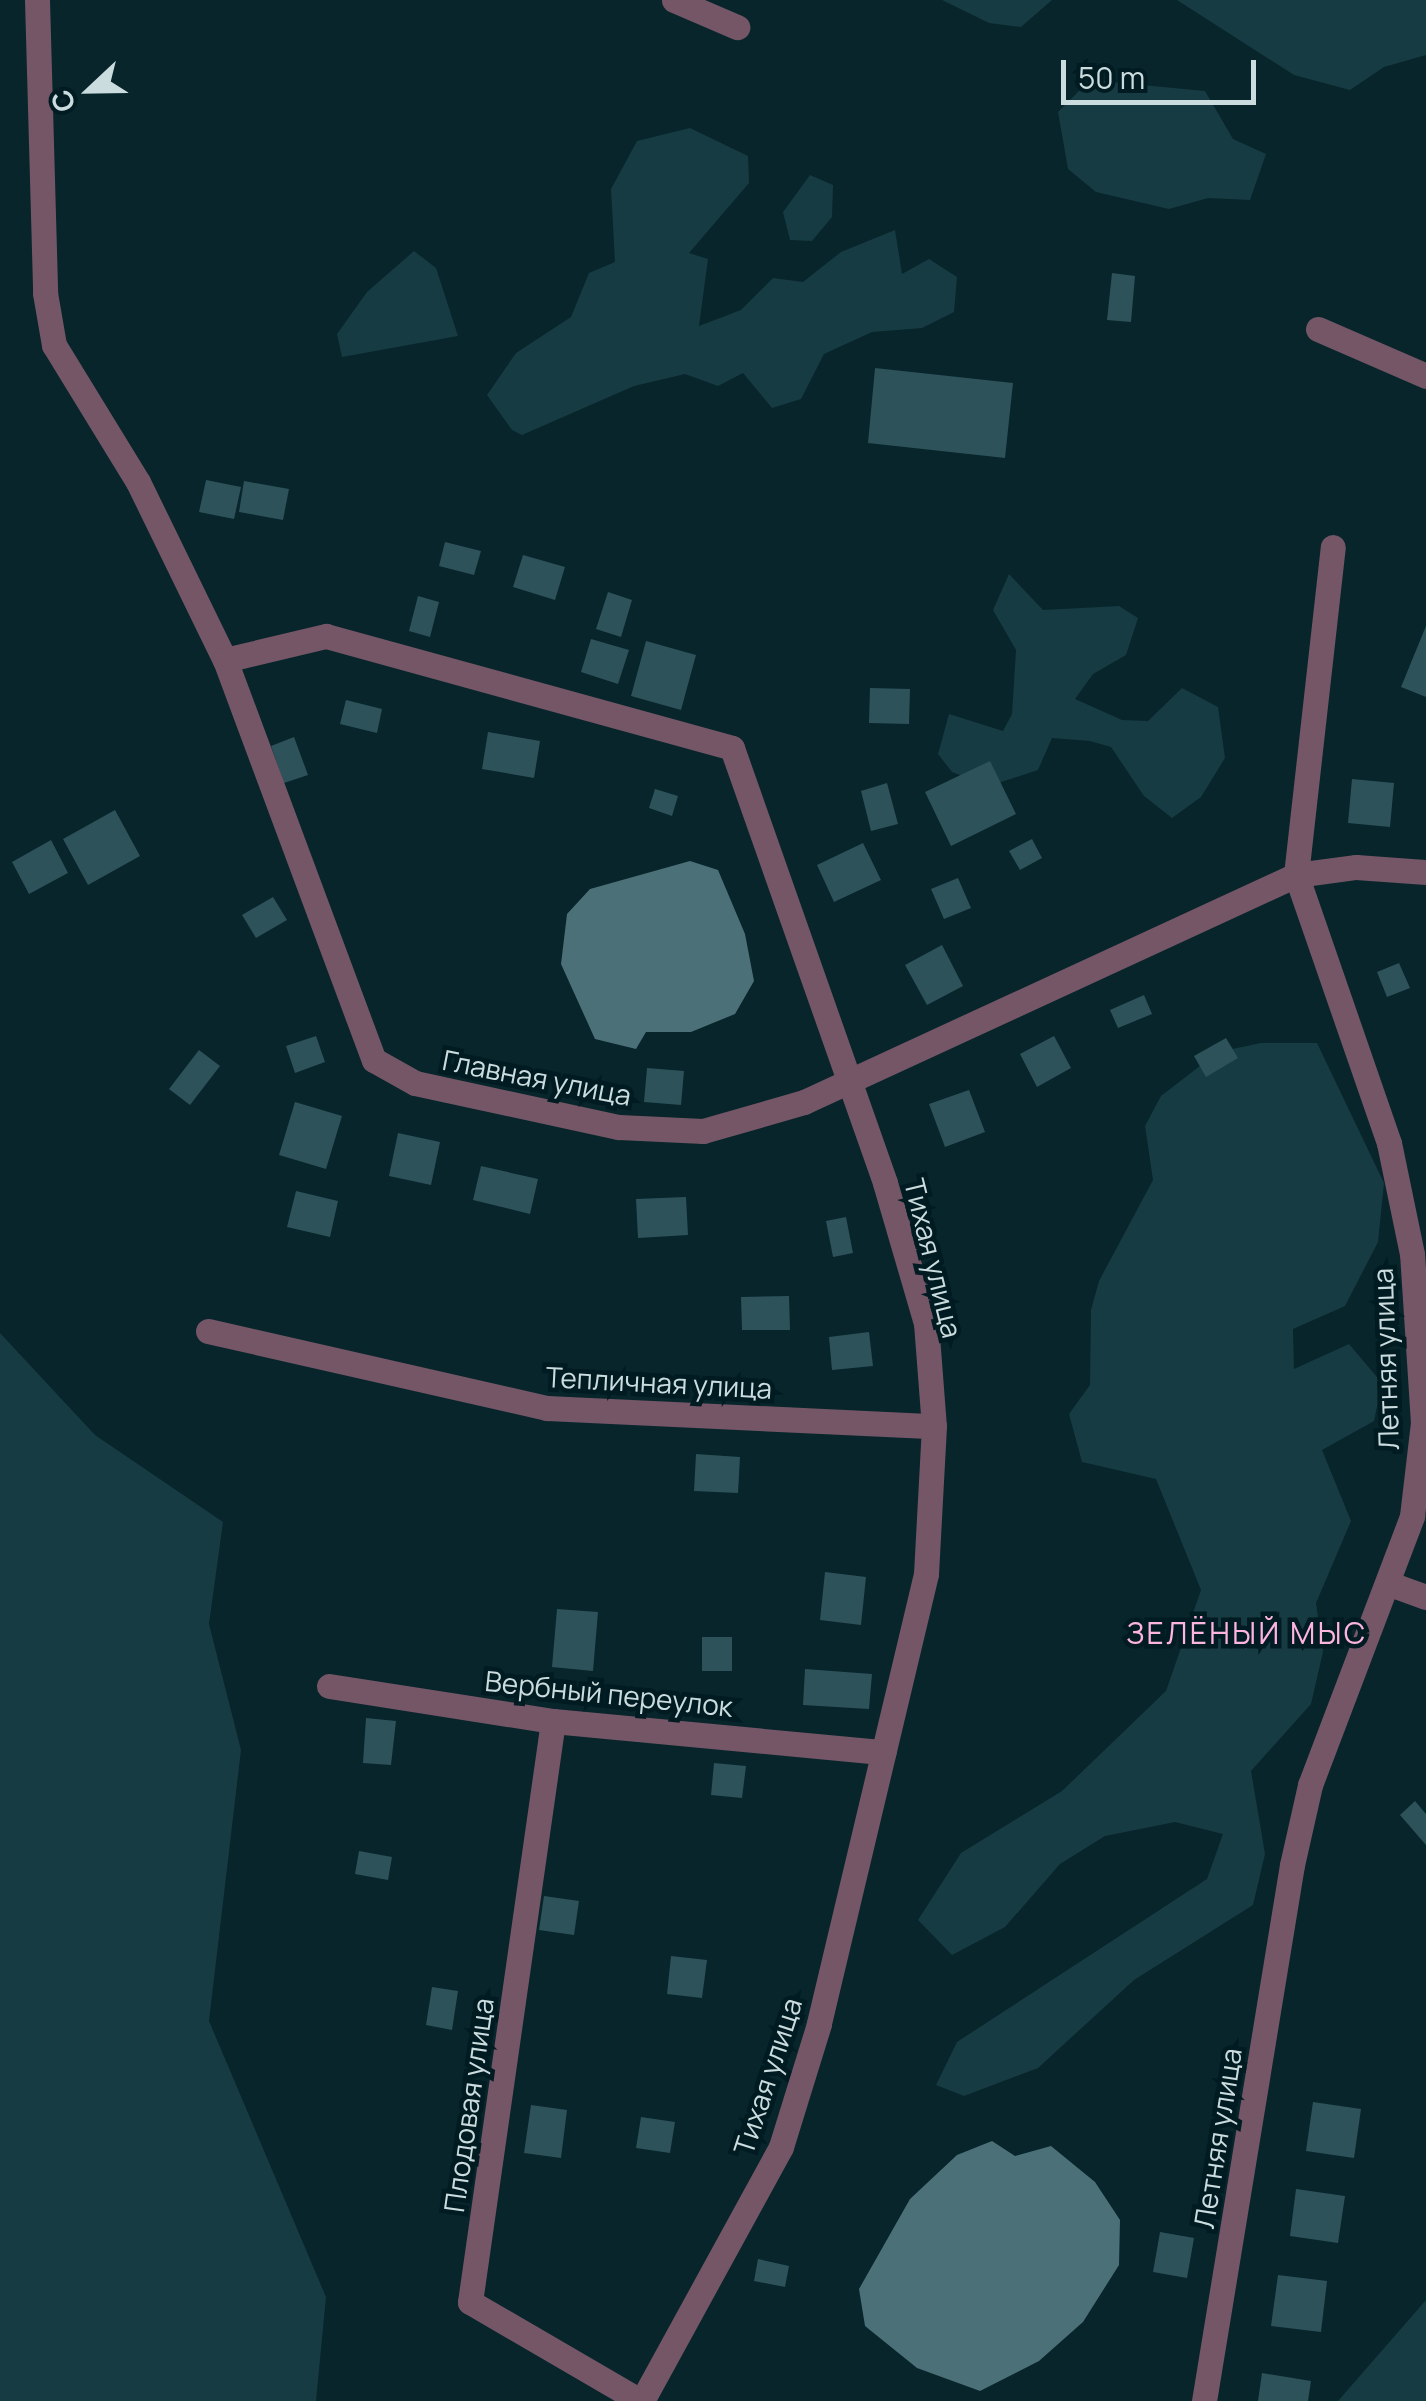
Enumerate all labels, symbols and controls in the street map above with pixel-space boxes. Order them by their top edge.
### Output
north arrow [40,40,140,140]
scale bar [1066,40,1261,102]
text: 50 m [1078,57,1145,98]
text: С [41,85,84,118]
street label: Главная улица [440,1042,634,1112]
street label: Тихая улица [898,1175,970,1341]
street label: Летняя улица [1365,1267,1405,1451]
street label: Тепличная улица [545,1359,773,1405]
district label: ЗЕЛЁНЫЙ МЫС [1126,1615,1368,1651]
street label: Вербный переулок [483,1663,735,1723]
street label: Тихая улица [726,1994,808,2158]
street label: Плодовая улица [436,1996,500,2214]
street label: Летняя улица [1186,2045,1248,2231]

